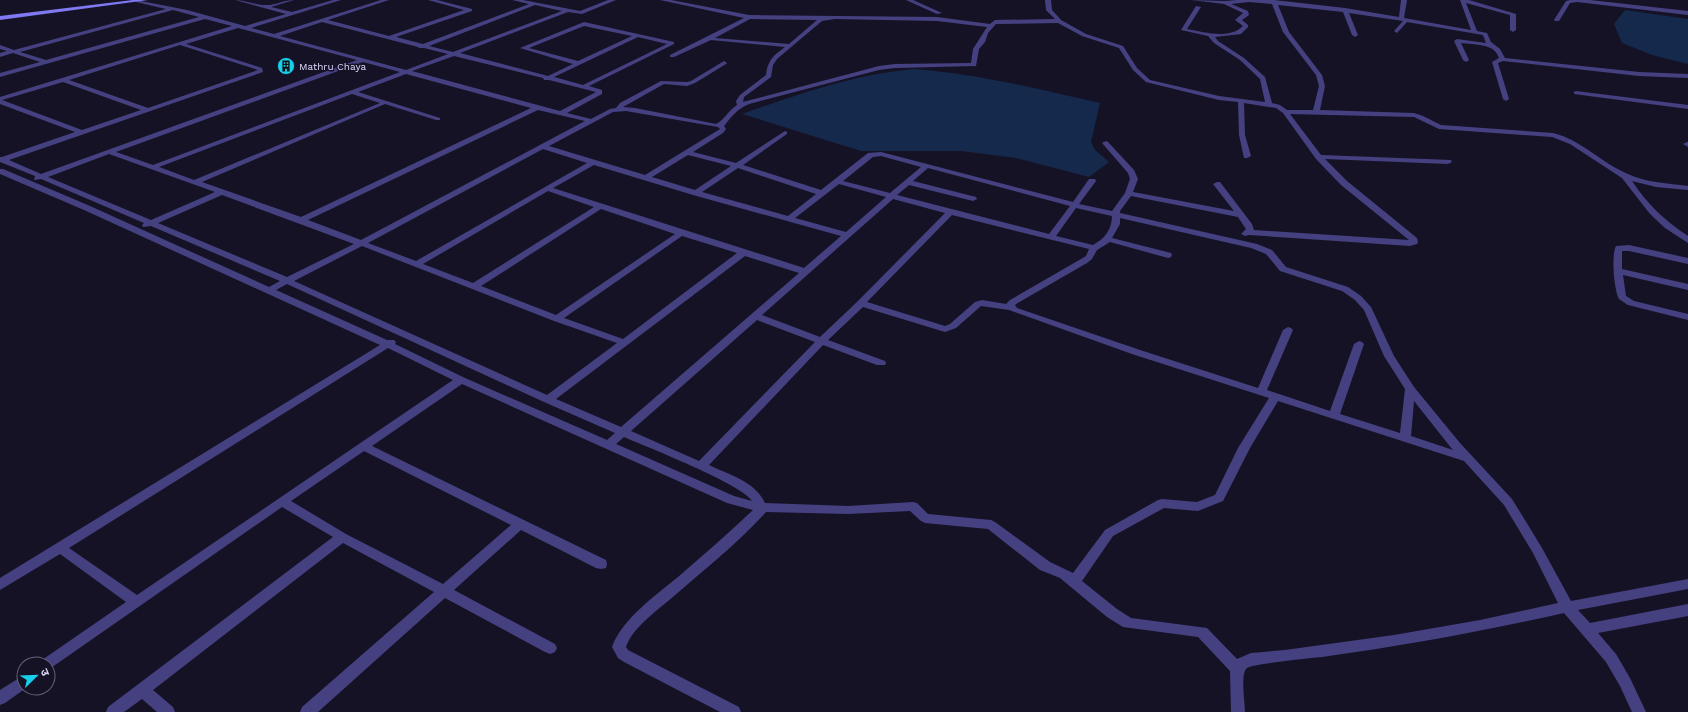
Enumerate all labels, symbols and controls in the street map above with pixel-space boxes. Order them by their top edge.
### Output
building icon: Mathru Chaya [276,56,296,76]
place label: Mathru Chaya [299,61,366,72]
north arrow [16,656,56,696]
text: उ [38,667,52,678]

